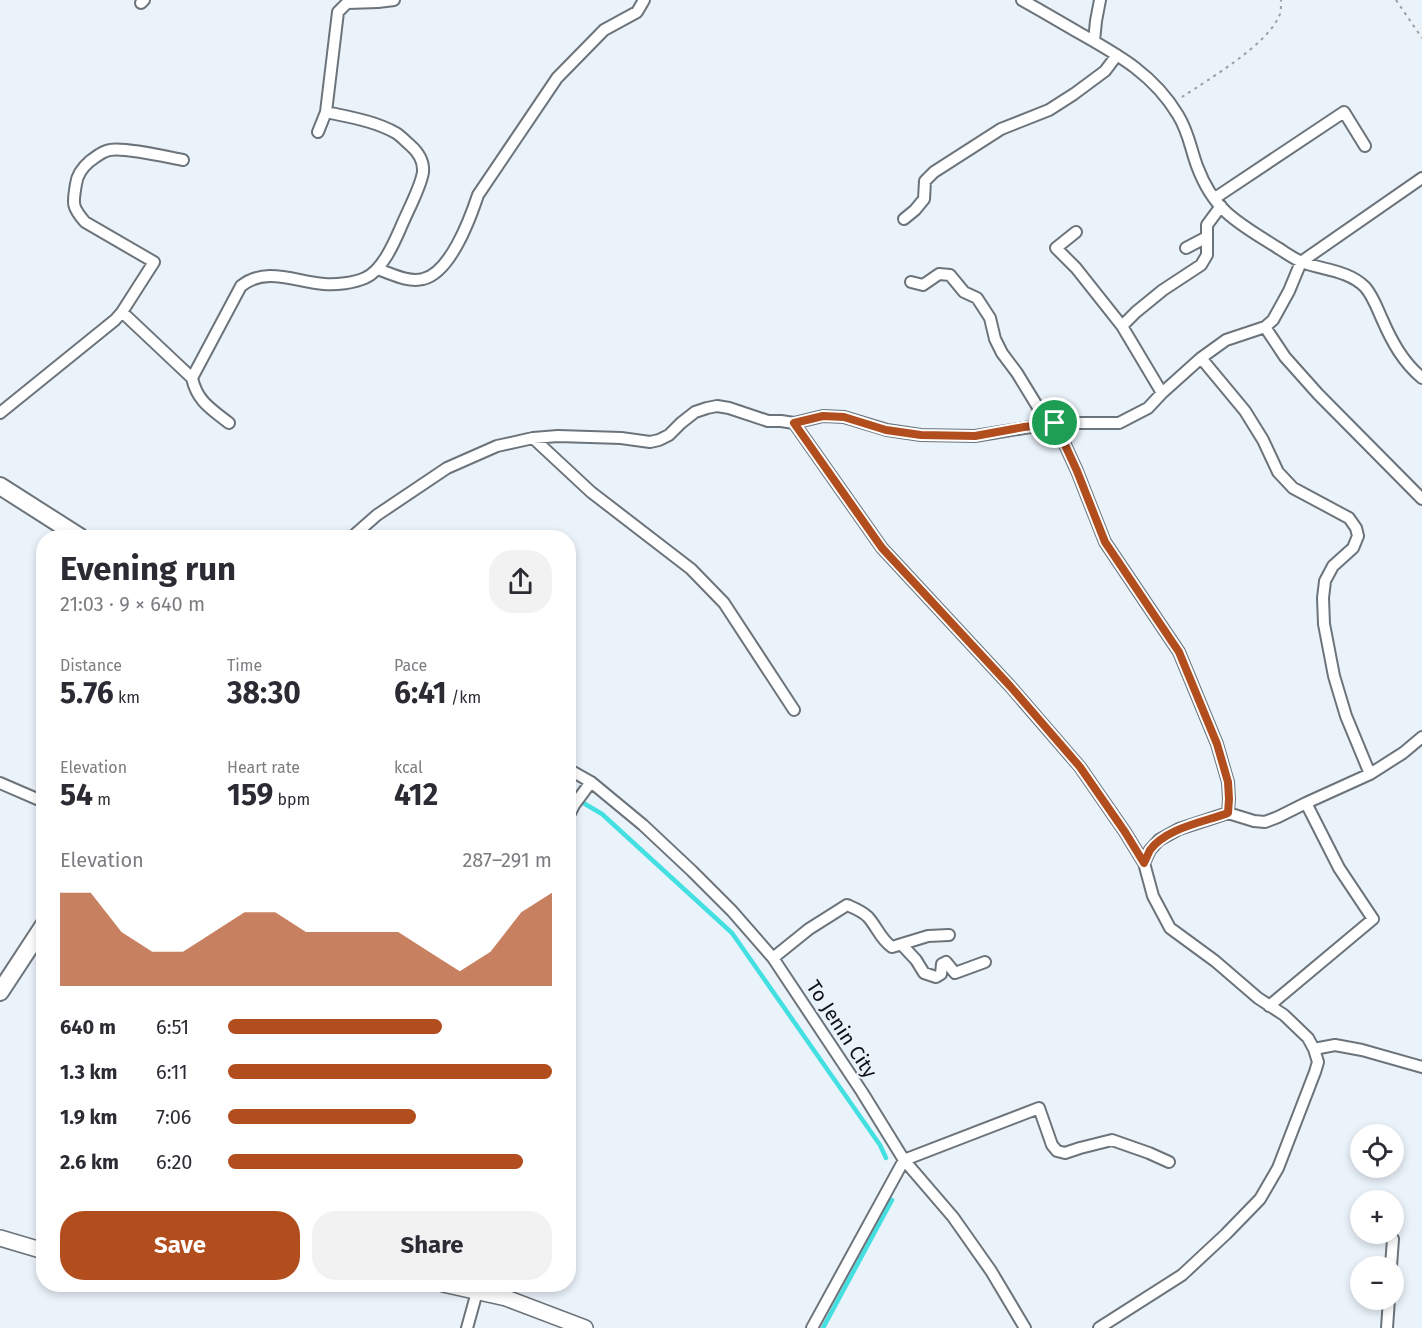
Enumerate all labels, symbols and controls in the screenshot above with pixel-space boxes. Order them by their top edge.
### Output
pin [1029,397,1080,448]
icon: arrive [1038,406,1071,439]
text: Evening run [60,549,236,589]
button: share [489,550,552,613]
text: 21:03 · 9 × 640 m [60,592,205,616]
text: Distance [60,656,122,675]
text: Time [227,656,262,675]
text: Pace [394,656,427,675]
text: 5.76 [60,675,114,711]
text: 38:30 [227,675,301,711]
text: 6:41 [394,675,447,711]
text: km [114,688,140,707]
text: /km [447,688,481,707]
text: Elevation [60,758,127,777]
text: Heart rate [227,758,300,777]
text: kcal [394,758,423,777]
text: 54 [60,777,93,813]
text: 159 [227,777,273,813]
text: 412 [394,777,438,813]
text: m [93,790,111,809]
text: bpm [273,790,310,809]
text: Elevation [60,848,144,872]
text: 287–291 m [462,848,552,872]
street label: To Jenin City [802,976,882,1082]
text: 640 m [60,1015,116,1039]
text: 6:51 [156,1015,189,1039]
text: 1.3 km [60,1060,117,1084]
text: 6:11 [156,1060,188,1084]
text: 1.9 km [60,1105,118,1129]
text: 7:06 [156,1105,192,1129]
map controls [1350,1124,1404,1310]
button: locate [1350,1124,1404,1178]
text: 2.6 km [60,1150,119,1174]
text: 6:20 [156,1150,193,1174]
button: + [1350,1190,1404,1244]
button: Save [60,1211,300,1280]
button: Share [312,1211,552,1280]
button: − [1350,1256,1404,1310]

